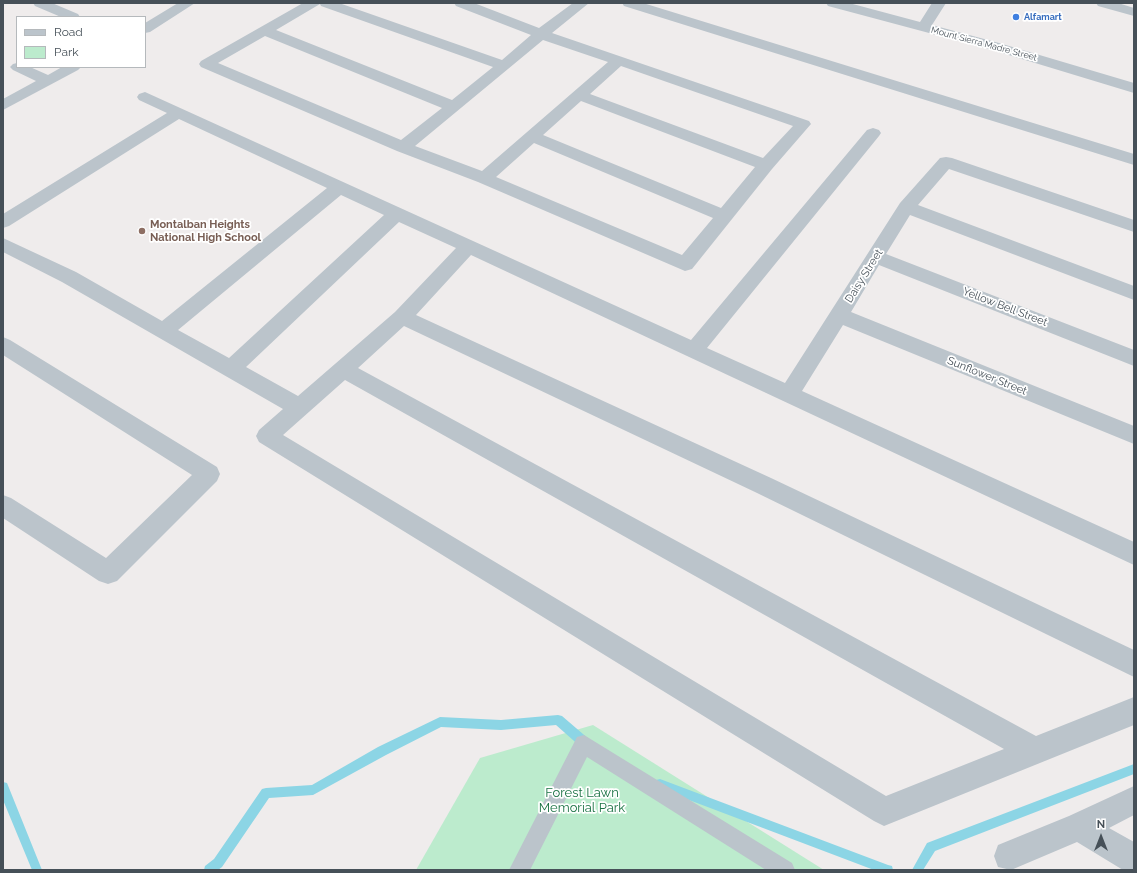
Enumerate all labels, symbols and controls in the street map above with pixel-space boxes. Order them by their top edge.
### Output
marker: Alfamart [1011,12,1021,22]
place label: Alfamart [1024,12,1062,22]
legend [16,16,146,68]
text: Road [54,25,83,39]
street label: Mount Sierra Madre Street [930,25,1038,63]
text: Park [54,45,79,59]
place label: Montalban Heights National High School [150,218,261,244]
marker: Montalban Heights National High School [137,226,147,236]
street label: Daisy Street [842,247,886,305]
street label: Yellow Bell Street [961,285,1049,329]
street label: Sunflower Street [945,354,1029,398]
park label: Forest Lawn Memorial Park [539,785,625,816]
north arrow [1081,817,1121,857]
text: N [1097,818,1105,831]

